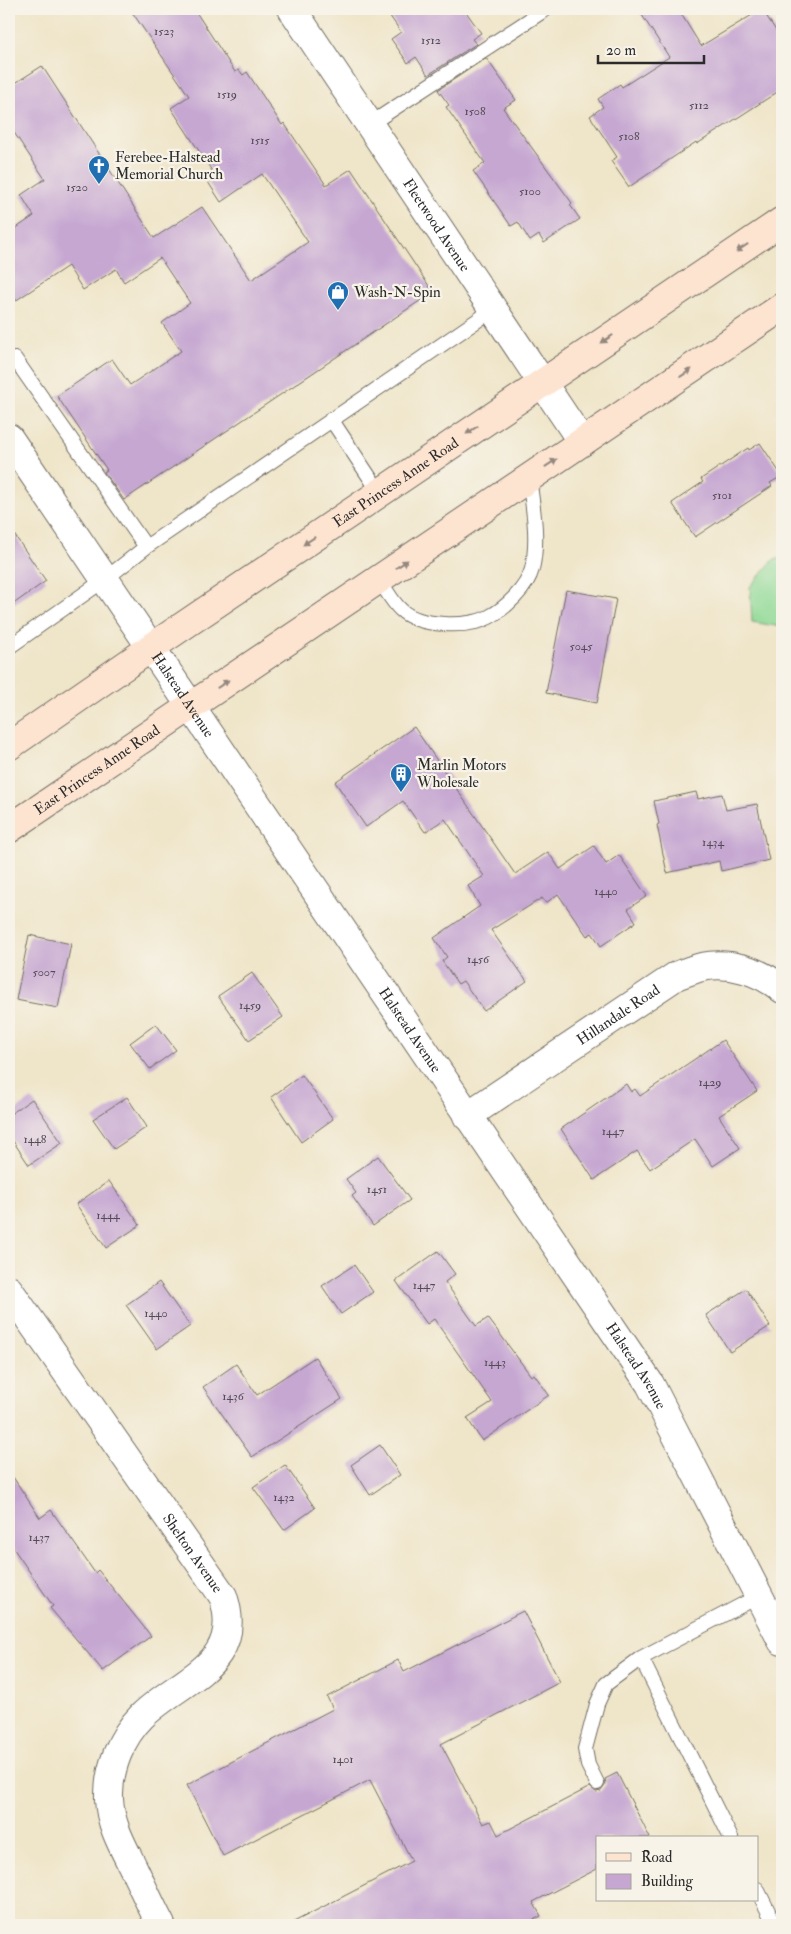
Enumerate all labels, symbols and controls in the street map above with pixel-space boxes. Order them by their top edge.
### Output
house number: 1523 [154,24,174,39]
scale bar [598,32,705,64]
house number: 1512 [421,33,441,48]
text: 20 m [606,41,636,60]
house number: 1519 [217,87,237,102]
house number: 5112 [689,98,709,113]
house number: 1508 [464,104,486,119]
house number: 5108 [618,129,640,144]
house number: 1515 [250,133,270,148]
place label: Ferebee-Halstead Memorial Church [115,148,223,184]
church icon: Ferebee-Halstead Memorial Church [87,154,111,185]
street label: Fleetwood Avenue [399,175,475,275]
house number: 1520 [66,180,88,195]
house number: 5100 [519,184,541,199]
one-way arrow [735,244,749,253]
shop icon: Wash-N-Spin [326,280,350,311]
place label: Wash-N-Spin [353,283,441,303]
one-way arrow [600,334,614,344]
one-way arrow [679,368,692,377]
one-way arrow [466,425,479,435]
street label: East Princess Anne Road [329,433,463,532]
one-way arrow [544,458,558,468]
house number: 5101 [712,488,732,503]
one-way arrow [302,536,316,546]
one-way arrow [395,559,408,569]
house number: 5045 [569,639,593,654]
street label: Halstead Avenue [147,648,218,741]
one-way arrow [217,679,230,689]
street label: East Princess Anne Road [30,720,164,819]
place label: Marlin Motors Wholesale [416,756,506,792]
building icon: Marlin Motors Wholesale [389,762,413,793]
house number: 1434 [702,835,724,850]
house number: 1440 [594,884,618,899]
house number: 1456 [467,952,490,967]
house number: 5007 [33,965,56,980]
street label: Hillandale Road [573,980,664,1049]
street label: Halstead Avenue [374,984,446,1076]
house number: 1459 [239,998,261,1013]
house number: 1429 [699,1075,721,1090]
house number: 1447 [602,1124,625,1139]
house number: 1448 [24,1132,47,1147]
house number: 1451 [367,1182,387,1197]
house number: 1444 [96,1208,120,1223]
house number: 1447 [413,1278,436,1293]
house number: 1440 [144,1306,168,1321]
street label: Halstead Avenue [602,1319,671,1412]
house number: 1443 [484,1355,506,1370]
house number: 1436 [222,1389,245,1404]
house number: 1432 [273,1490,295,1505]
street label: Shelton Avenue [159,1510,227,1596]
house number: 1437 [29,1530,50,1545]
house number: 1401 [332,1752,354,1767]
legend [596,1836,758,1902]
text: Road [641,1848,673,1867]
text: Building [641,1872,693,1891]

